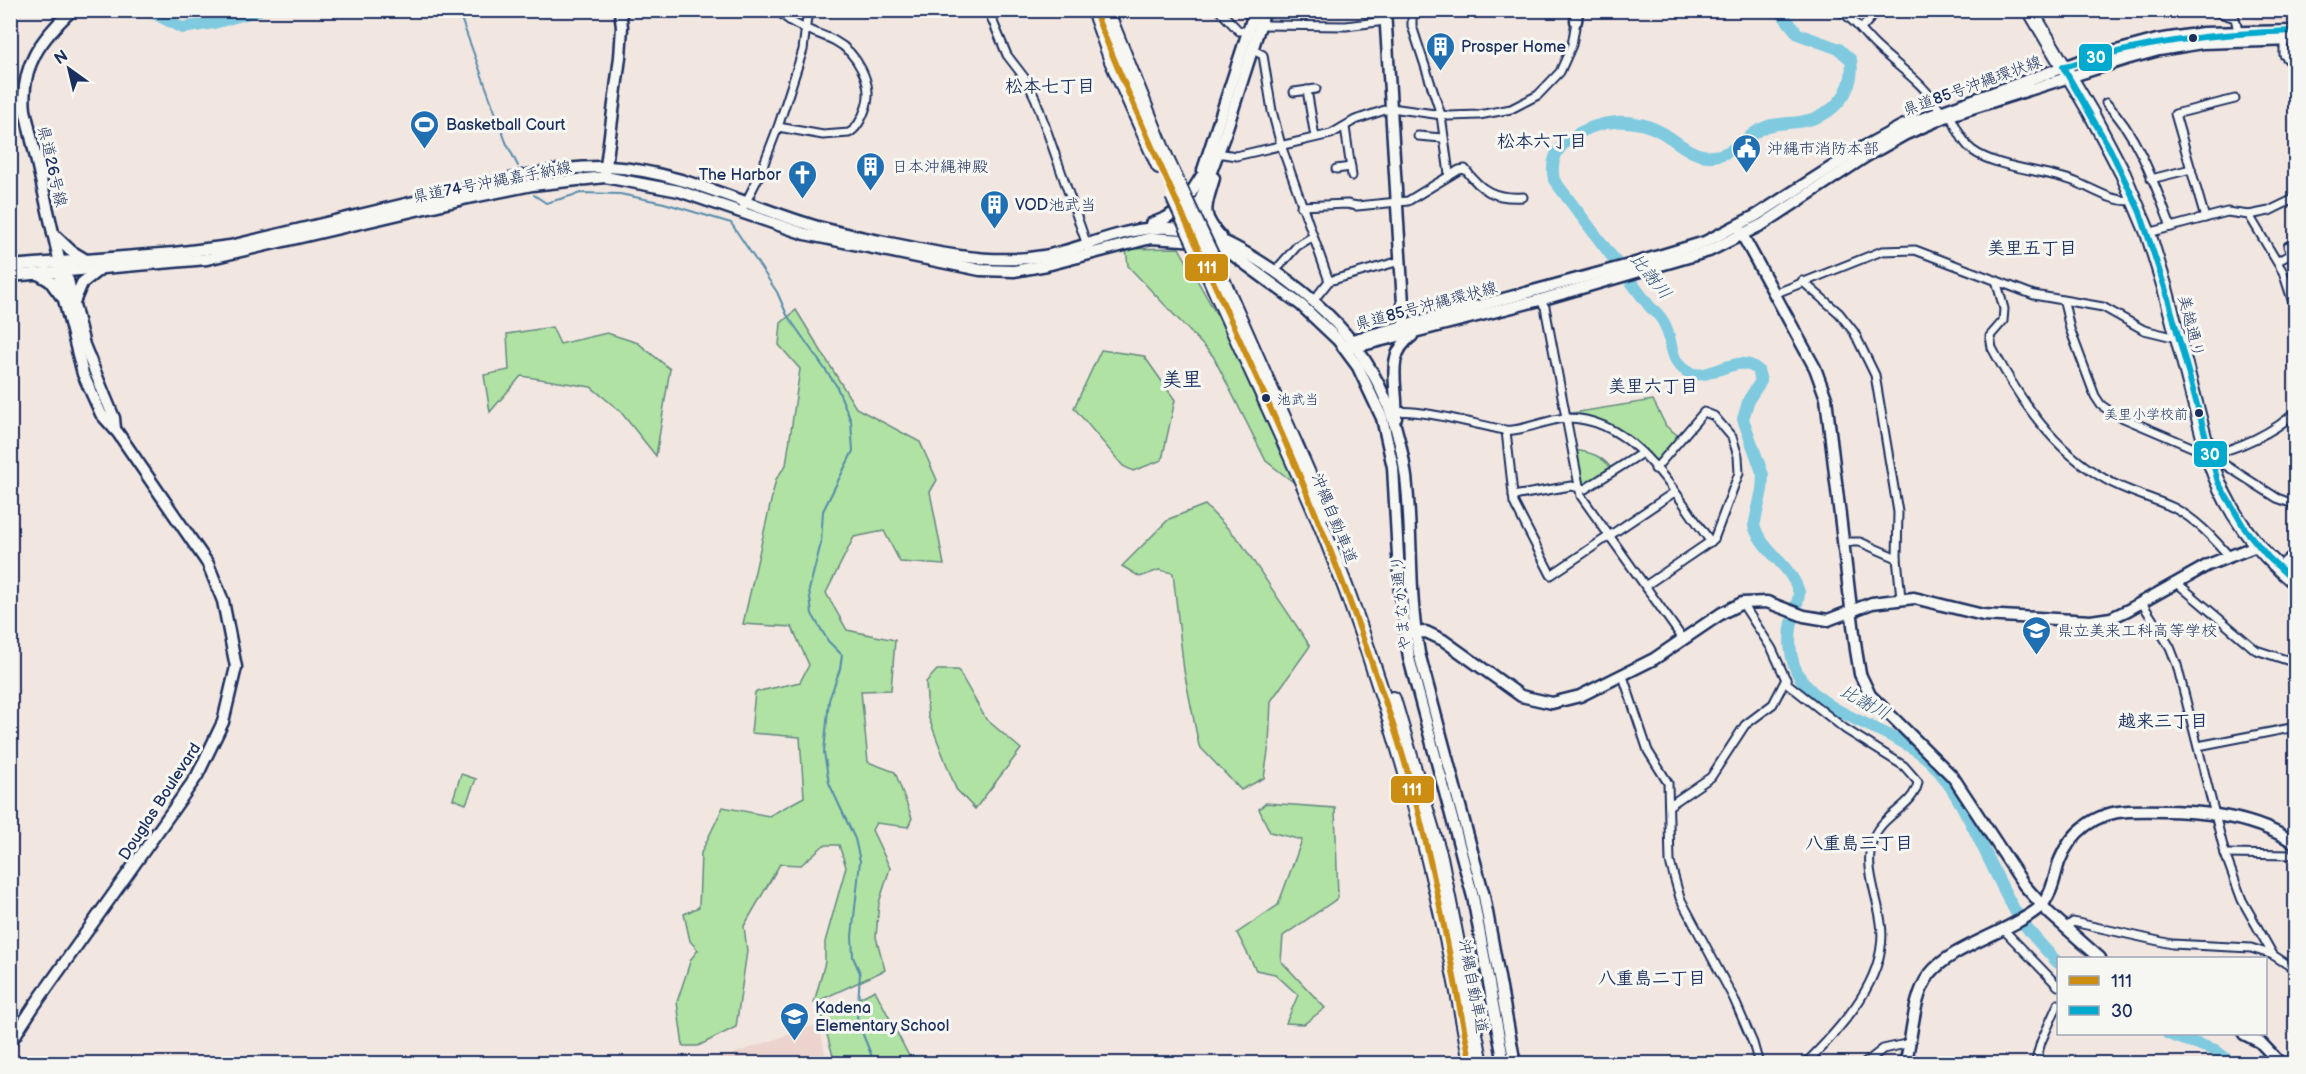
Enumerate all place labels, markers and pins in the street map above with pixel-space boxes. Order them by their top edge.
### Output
building icon: Prosper Home [1424,30,1456,72]
unlabelled marker [2187,32,2199,44]
place label: Prosper Home [1461,38,1566,57]
sports icon: Basketball Court [409,108,441,150]
place label: Basketball Court [446,116,566,135]
public building icon: 沖縄市消防本部 [1730,132,1762,174]
place label: 沖縄市消防本部 [1767,140,1879,159]
building icon: 日本沖縄神殿 [855,150,887,192]
church icon: The Harbor [786,158,818,200]
place label: 日本沖縄神殿 [892,158,988,177]
place label: The Harbor [699,166,781,185]
building icon: VOD池武当 [978,188,1010,230]
place label: VOD池武当 [1015,196,1096,215]
place label: 池武当 [1277,391,1319,408]
marker: 池武当 [1260,392,1272,404]
place label: 美里小学校前 [2104,406,2188,423]
marker: 美里小学校前 [2193,407,2205,419]
school or university icon: 県立美来工科高等学校 [2020,614,2052,656]
place label: 県立美来工科高等学校 [2057,622,2217,641]
place label: Kadena Elementary School [815,999,949,1036]
school or university icon: Kadena Elementary School [778,1000,810,1042]

